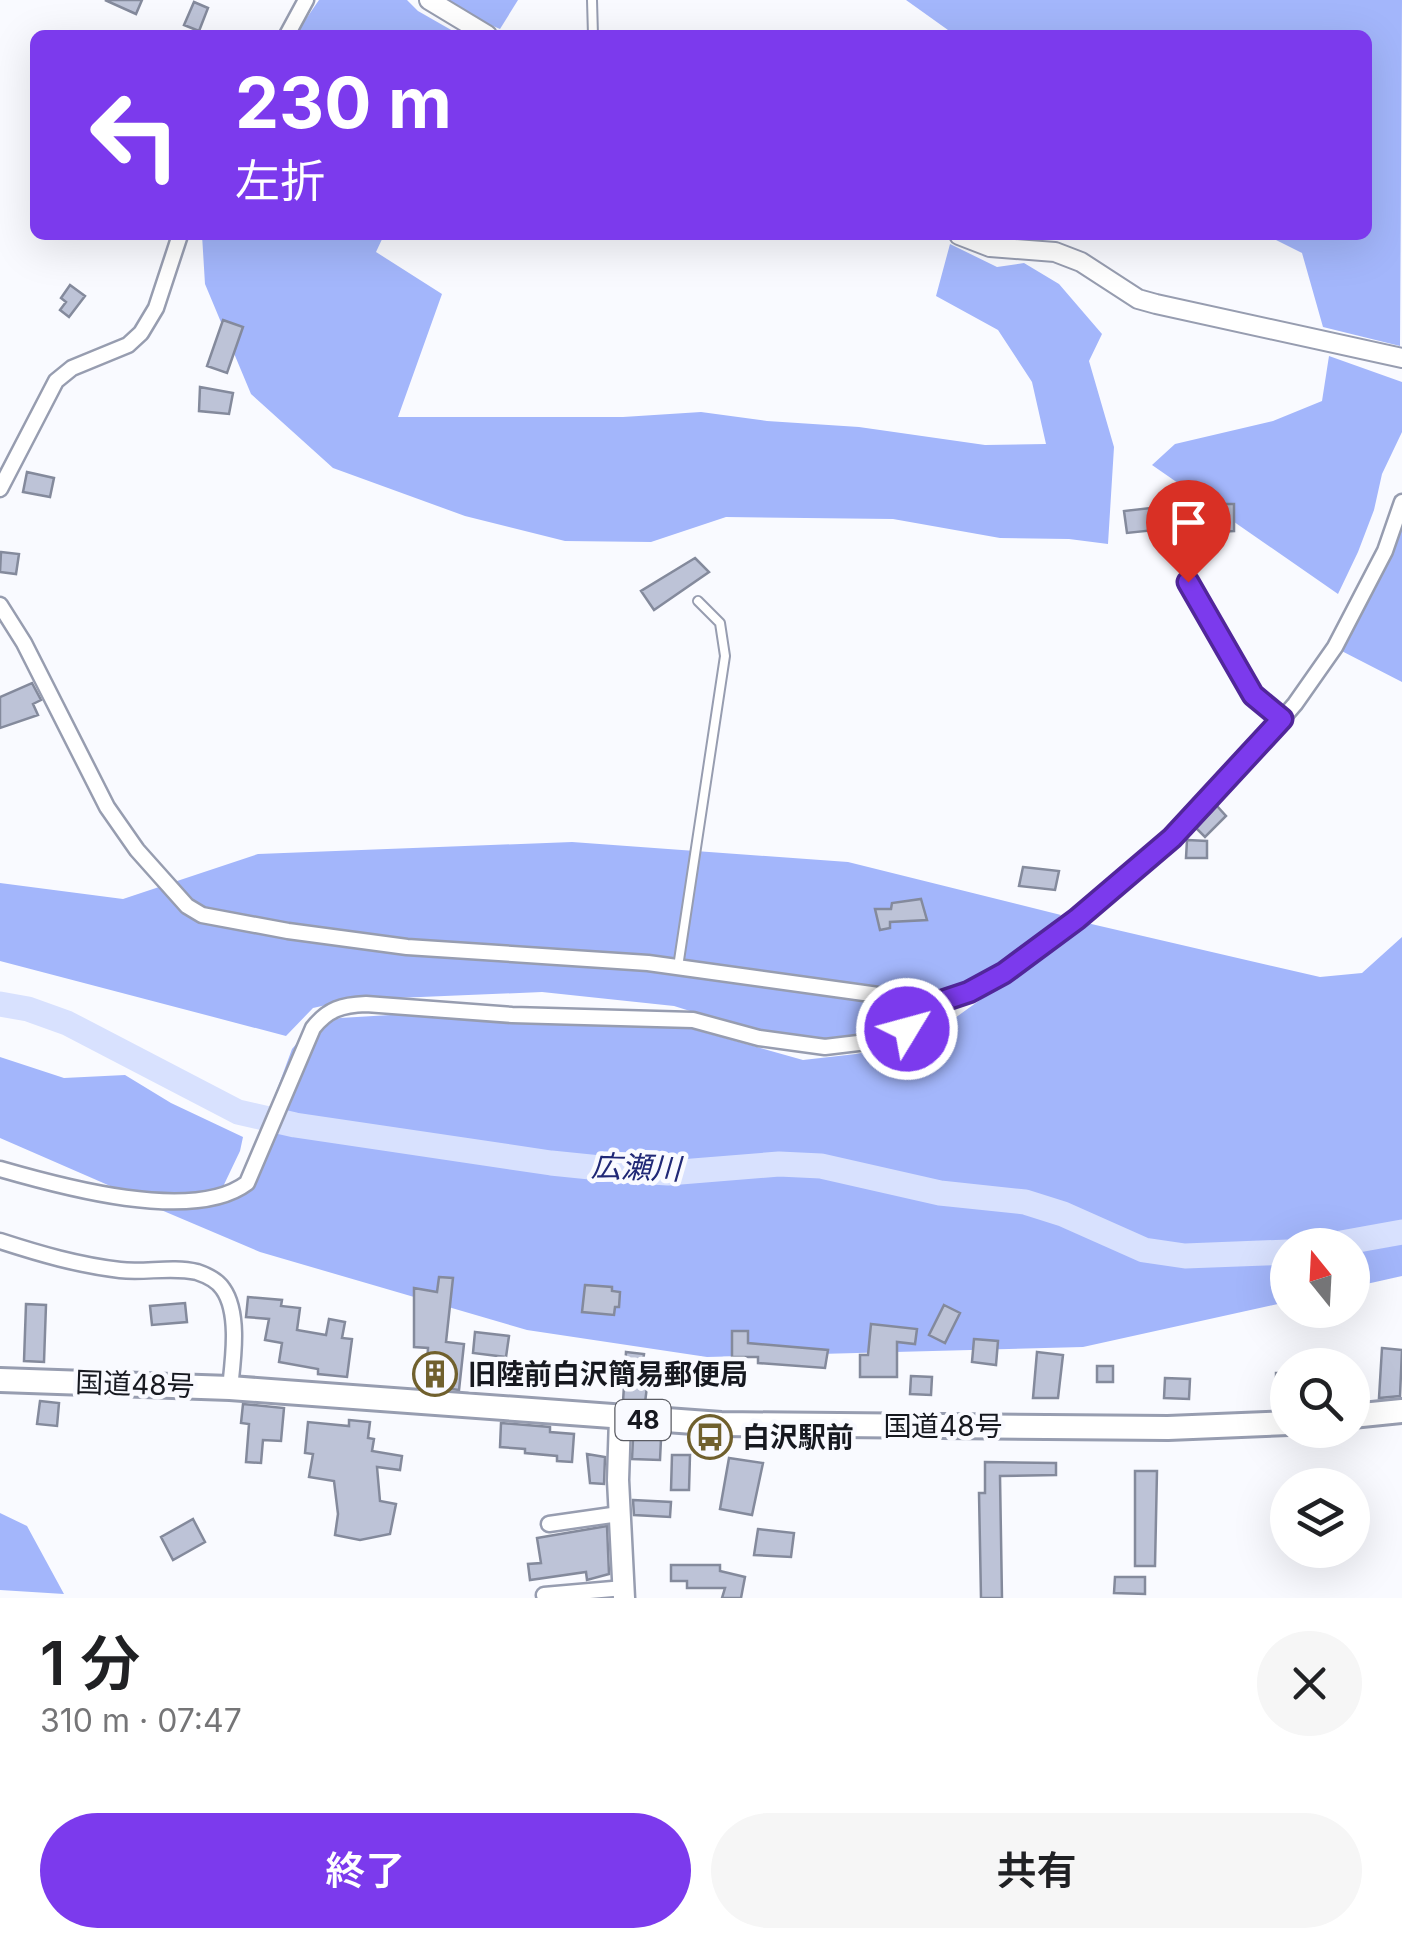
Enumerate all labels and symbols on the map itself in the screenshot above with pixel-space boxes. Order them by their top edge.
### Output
pin [1146,480,1231,583]
position arrow [855,977,959,1081]
water label: 広瀬川 [590,1147,685,1187]
north arrow [1270,1228,1370,1328]
building icon: 旧陸前白沢簡易郵便局 [412,1351,458,1397]
place label: 旧陸前白沢簡易郵便局 [468,1357,748,1391]
street label: 国道48号 [75,1365,195,1403]
road number: 48 [616,1400,670,1440]
street label: 国道48号 [883,1409,1003,1443]
bus stop icon: 白沢駅前 [687,1414,733,1460]
place label: 白沢駅前 [742,1420,854,1454]

